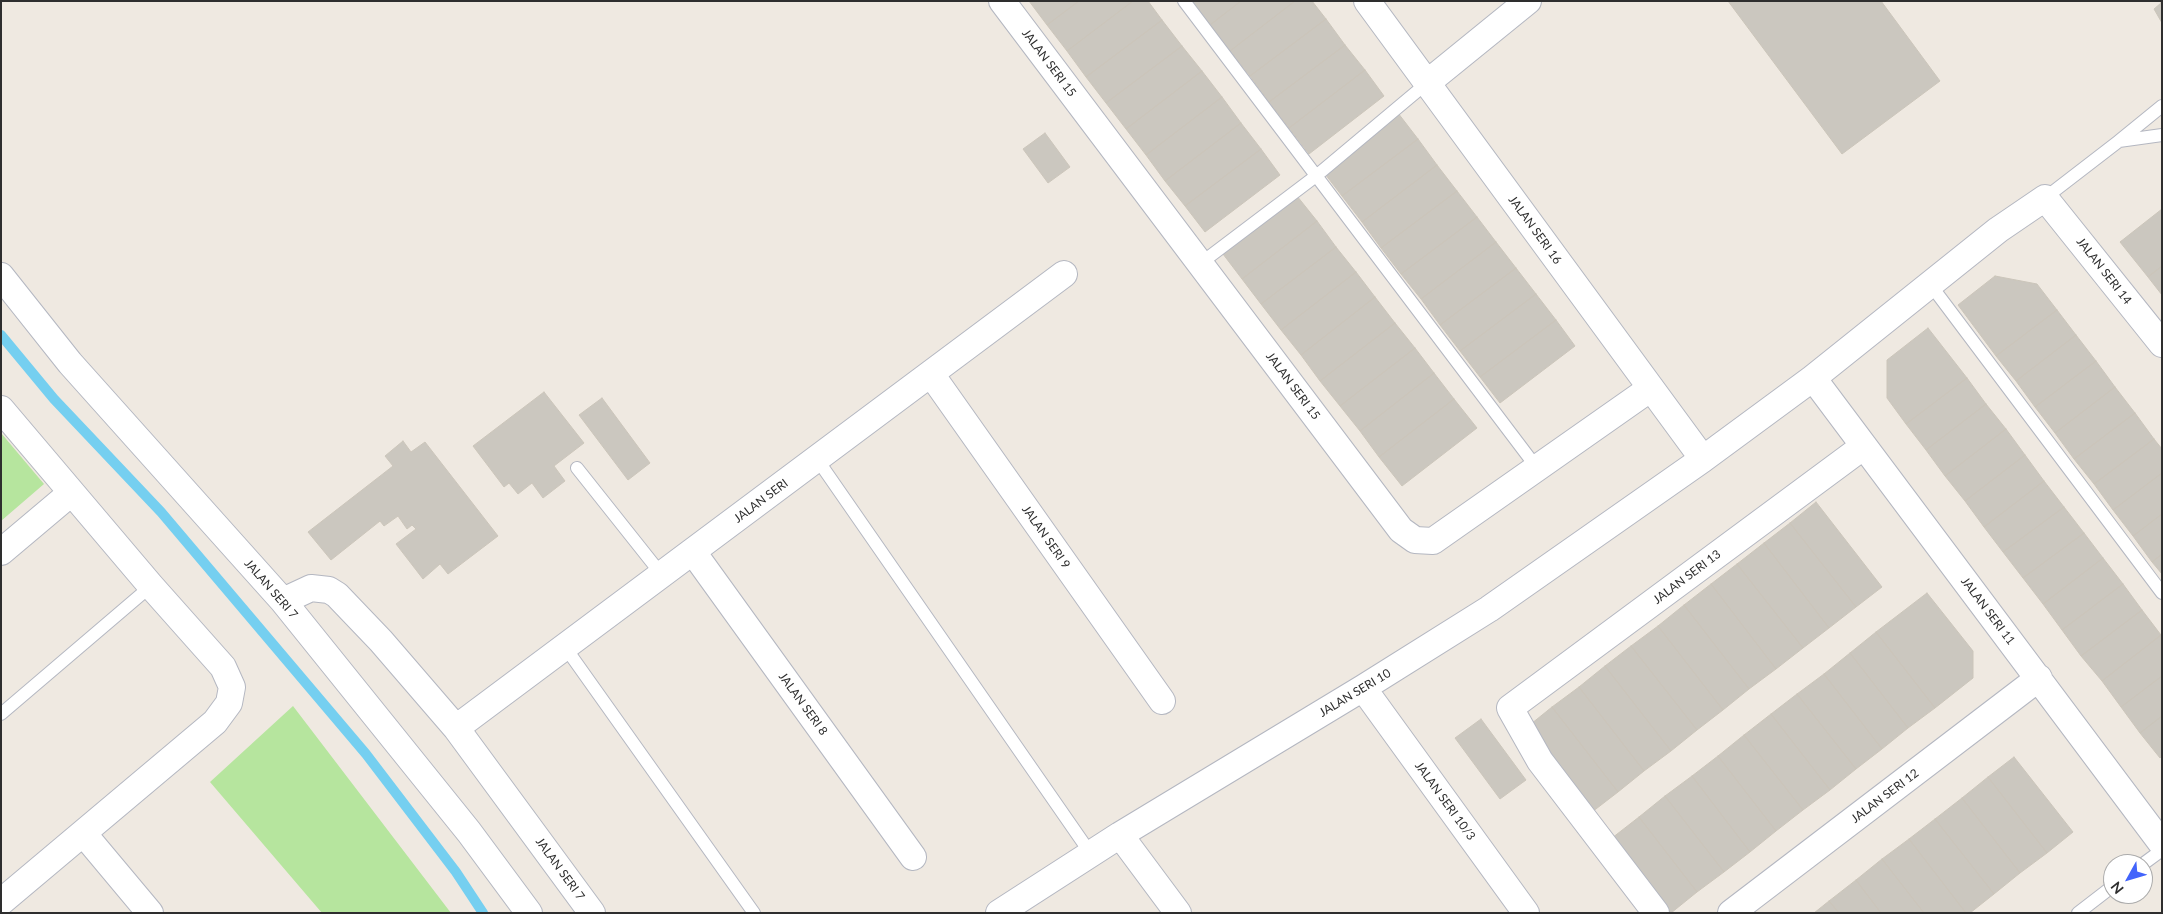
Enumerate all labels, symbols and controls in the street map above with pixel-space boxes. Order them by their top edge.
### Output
street label: JALAN SERI 15 [1019,26,1079,100]
street label: JALAN SERI 16 [1505,193,1565,267]
street label: JALAN SERI 14 [2073,235,2135,307]
street label: JALAN SERI 15 [1263,349,1323,423]
street label: JALAN SERI [731,476,791,526]
street label: JALAN SERI 9 [1019,503,1073,571]
street label: JALAN SERI 13 [1650,547,1724,607]
street label: JALAN SERI 7 [241,556,301,622]
street label: JALAN SERI 11 [1958,574,2018,648]
street label: JALAN SERI 10 [1317,666,1393,720]
street label: JALAN SERI 8 [775,670,831,738]
street label: JALAN SERI 10/3 [1412,759,1478,843]
street label: JALAN SERI 12 [1848,766,1922,826]
street label: JALAN SERI 7 [532,835,588,903]
north arrow [2103,854,2153,904]
text: N [2107,879,2127,898]

